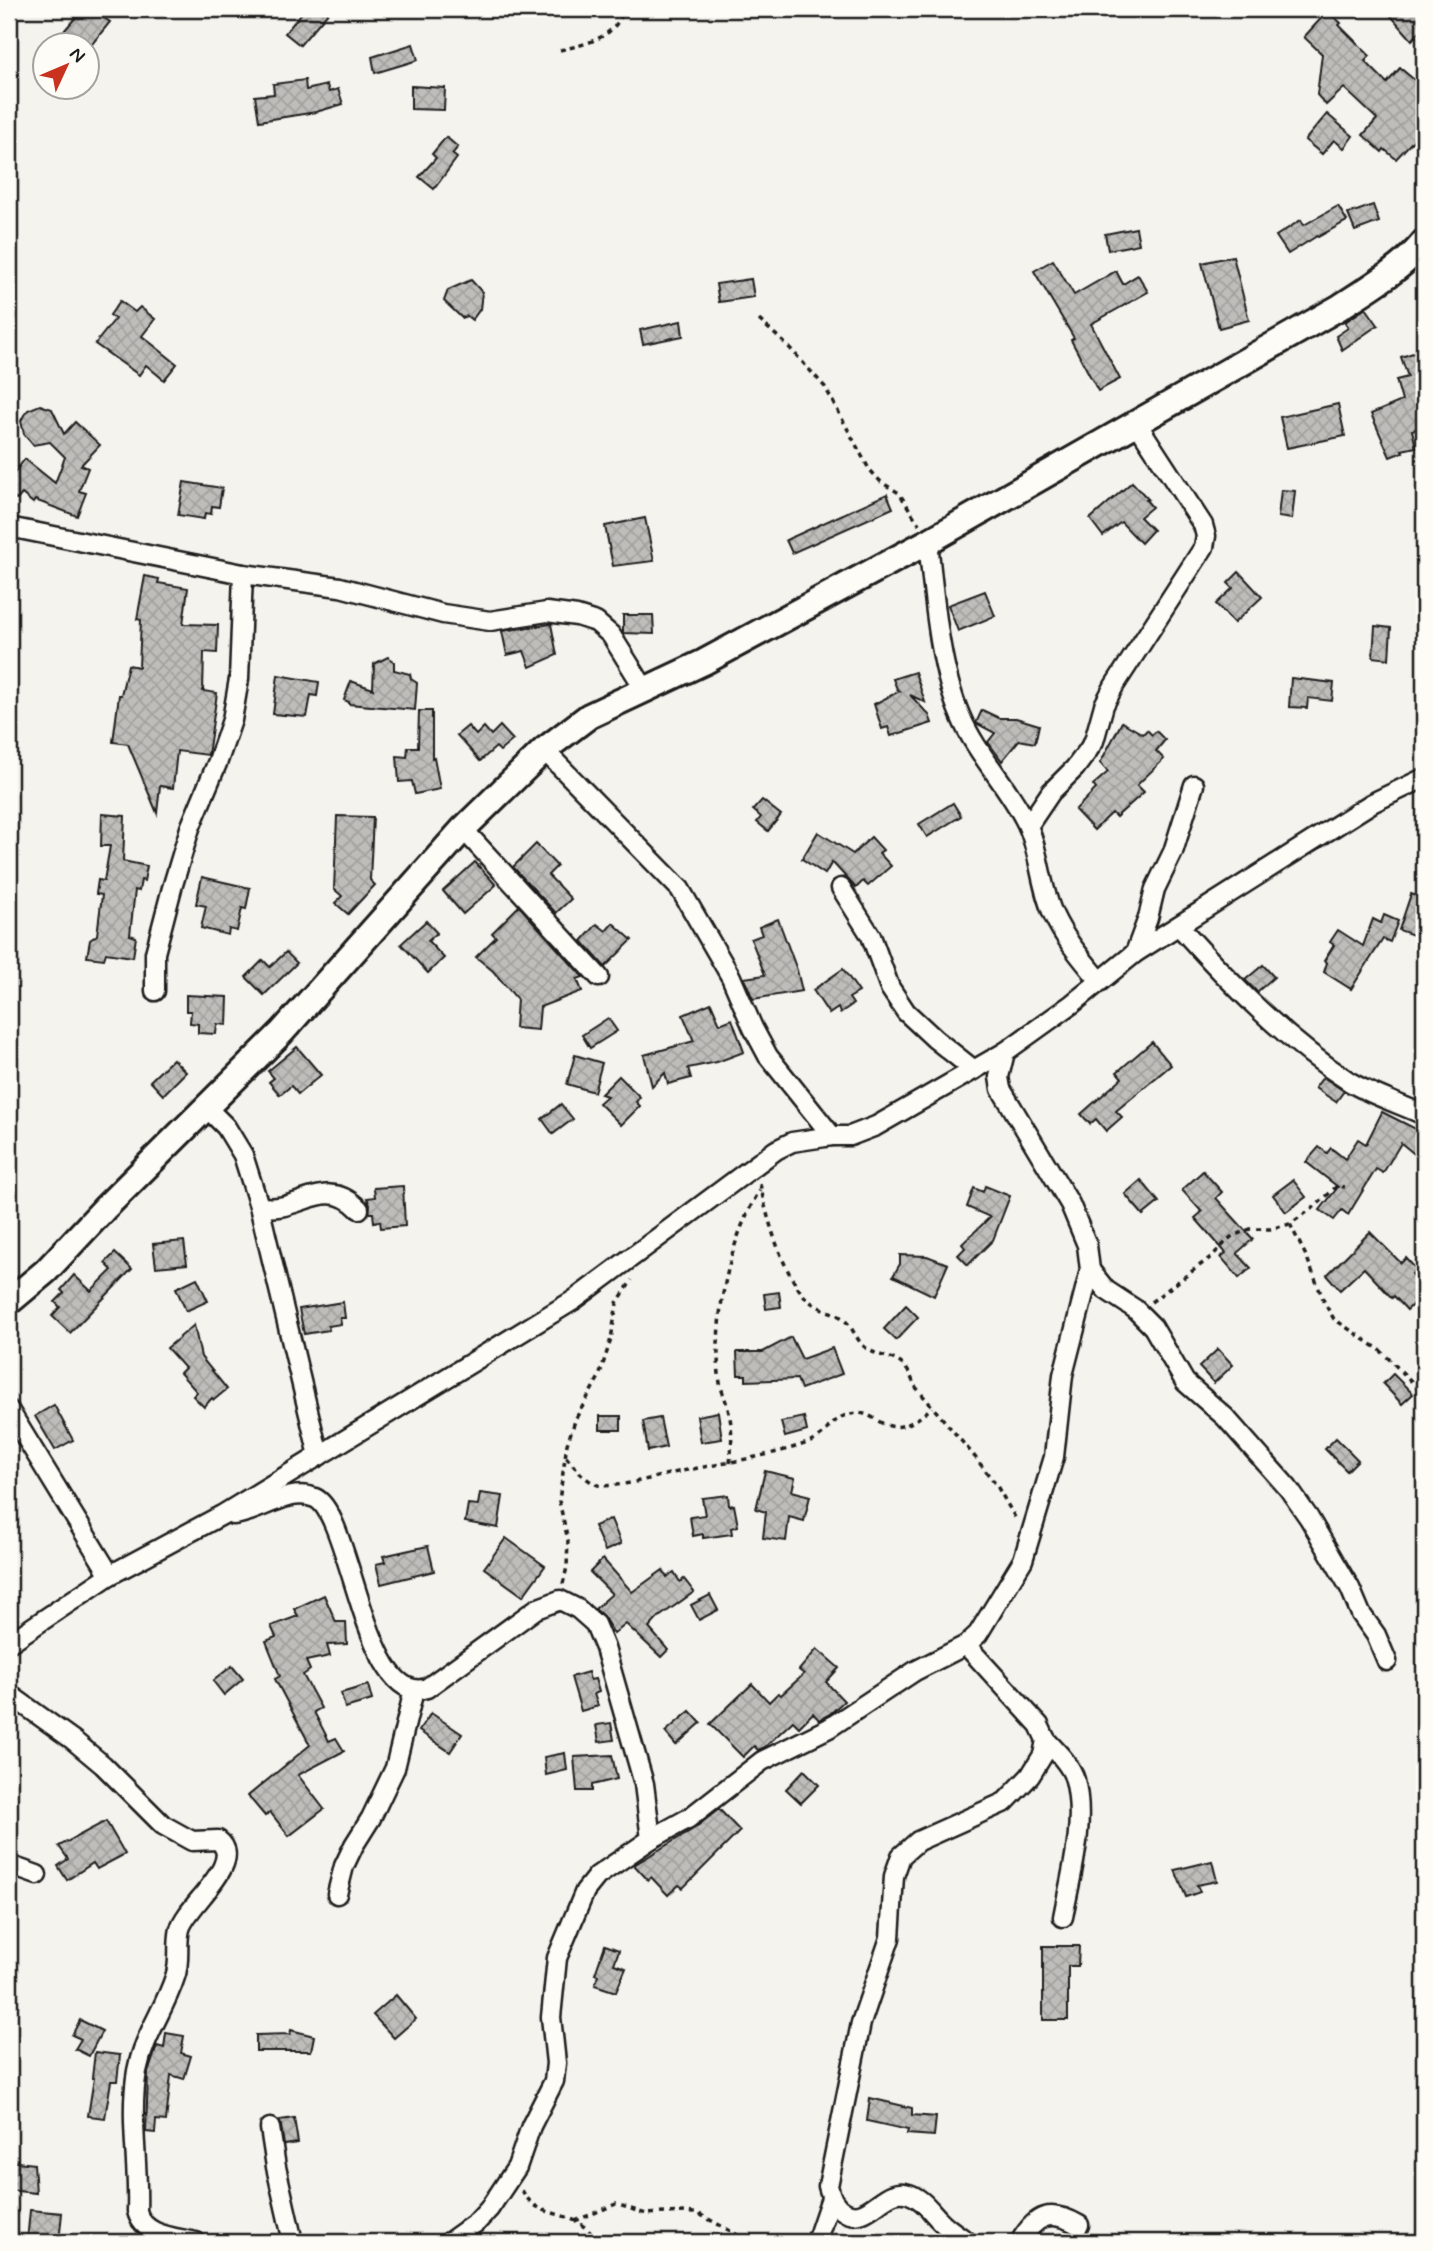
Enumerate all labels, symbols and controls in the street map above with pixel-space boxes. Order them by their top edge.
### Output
north arrow [32,32,102,102]
text: N [64,42,91,68]

